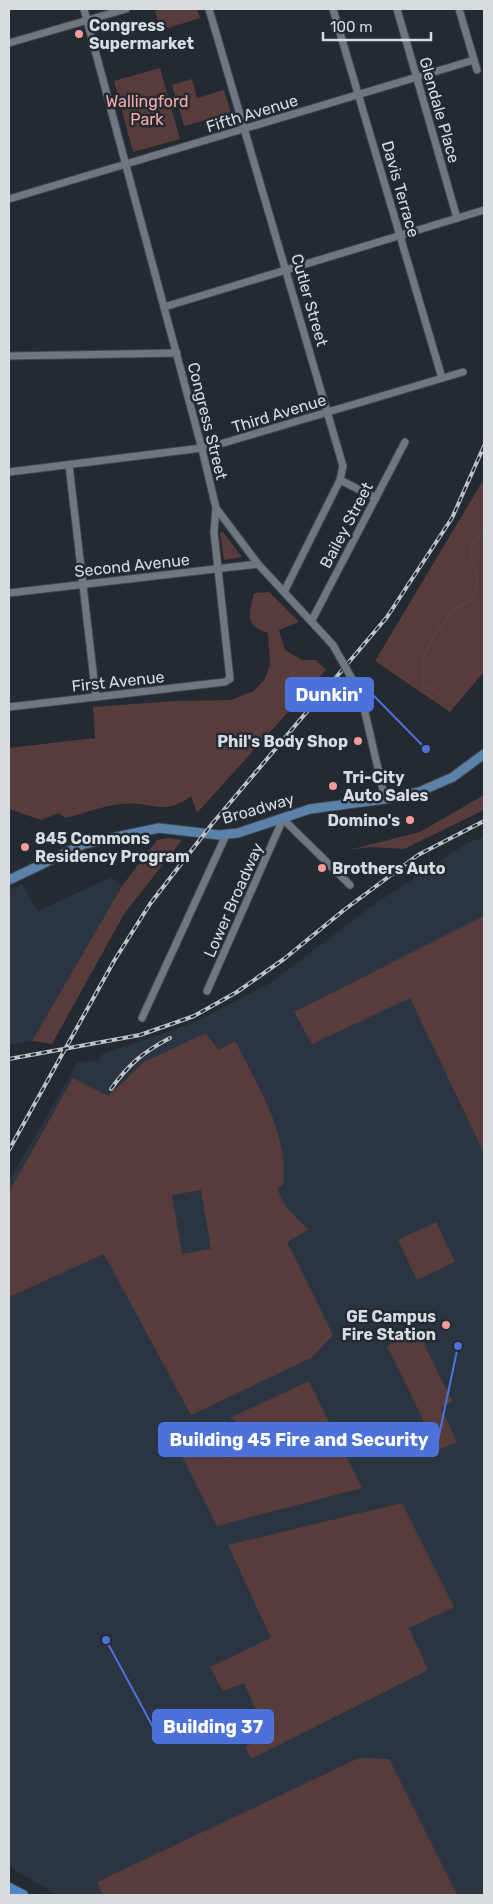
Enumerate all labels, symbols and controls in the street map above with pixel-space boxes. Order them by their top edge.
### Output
scale bar [323,10,430,42]
place label: Congress Supermarket [89,16,195,53]
text: 100 m [330,18,372,36]
marker: Congress Supermarket [73,28,85,40]
street label: Glendale Place [415,55,464,165]
street label: Fifth Avenue [204,91,300,136]
park label: Wallingford Park [106,92,188,129]
street label: Davis Terrace [378,139,423,240]
street label: Cutler Street [287,252,332,349]
street label: Congress Street [184,360,231,482]
street label: Third Avenue [230,390,329,437]
street label: Bailey Street [316,479,377,571]
street label: Second Avenue [74,550,191,581]
street label: First Avenue [71,667,165,696]
callout: Dunkin' [286,678,373,711]
text: Dunkin' [295,684,363,706]
place label: Phil's Body Shop [217,732,348,751]
marker: Phil's Body Shop [352,735,364,747]
place label: Tri-City Auto Sales [343,768,428,805]
marker: Tri-City Auto Sales [327,780,339,792]
street label: Broadway [220,789,297,828]
place label: Domino's [327,811,400,830]
marker: Domino's [404,814,416,826]
place label: 845 Commons Residency Program [35,829,190,866]
street label: Lower Broadway [200,840,267,960]
marker: 845 Commons Residency Program [19,841,31,853]
place label: Brothers Auto [332,859,446,878]
marker: Brothers Auto [316,862,328,874]
place label: GE Campus Fire Station [342,1307,436,1344]
marker: GE Campus Fire Station [440,1319,452,1331]
callout: Building 45 Fire and Security [159,1423,438,1456]
text: Building 45 Fire and Security [169,1429,429,1451]
callout: Building 37 [153,1710,273,1743]
text: Building 37 [163,1716,263,1738]

